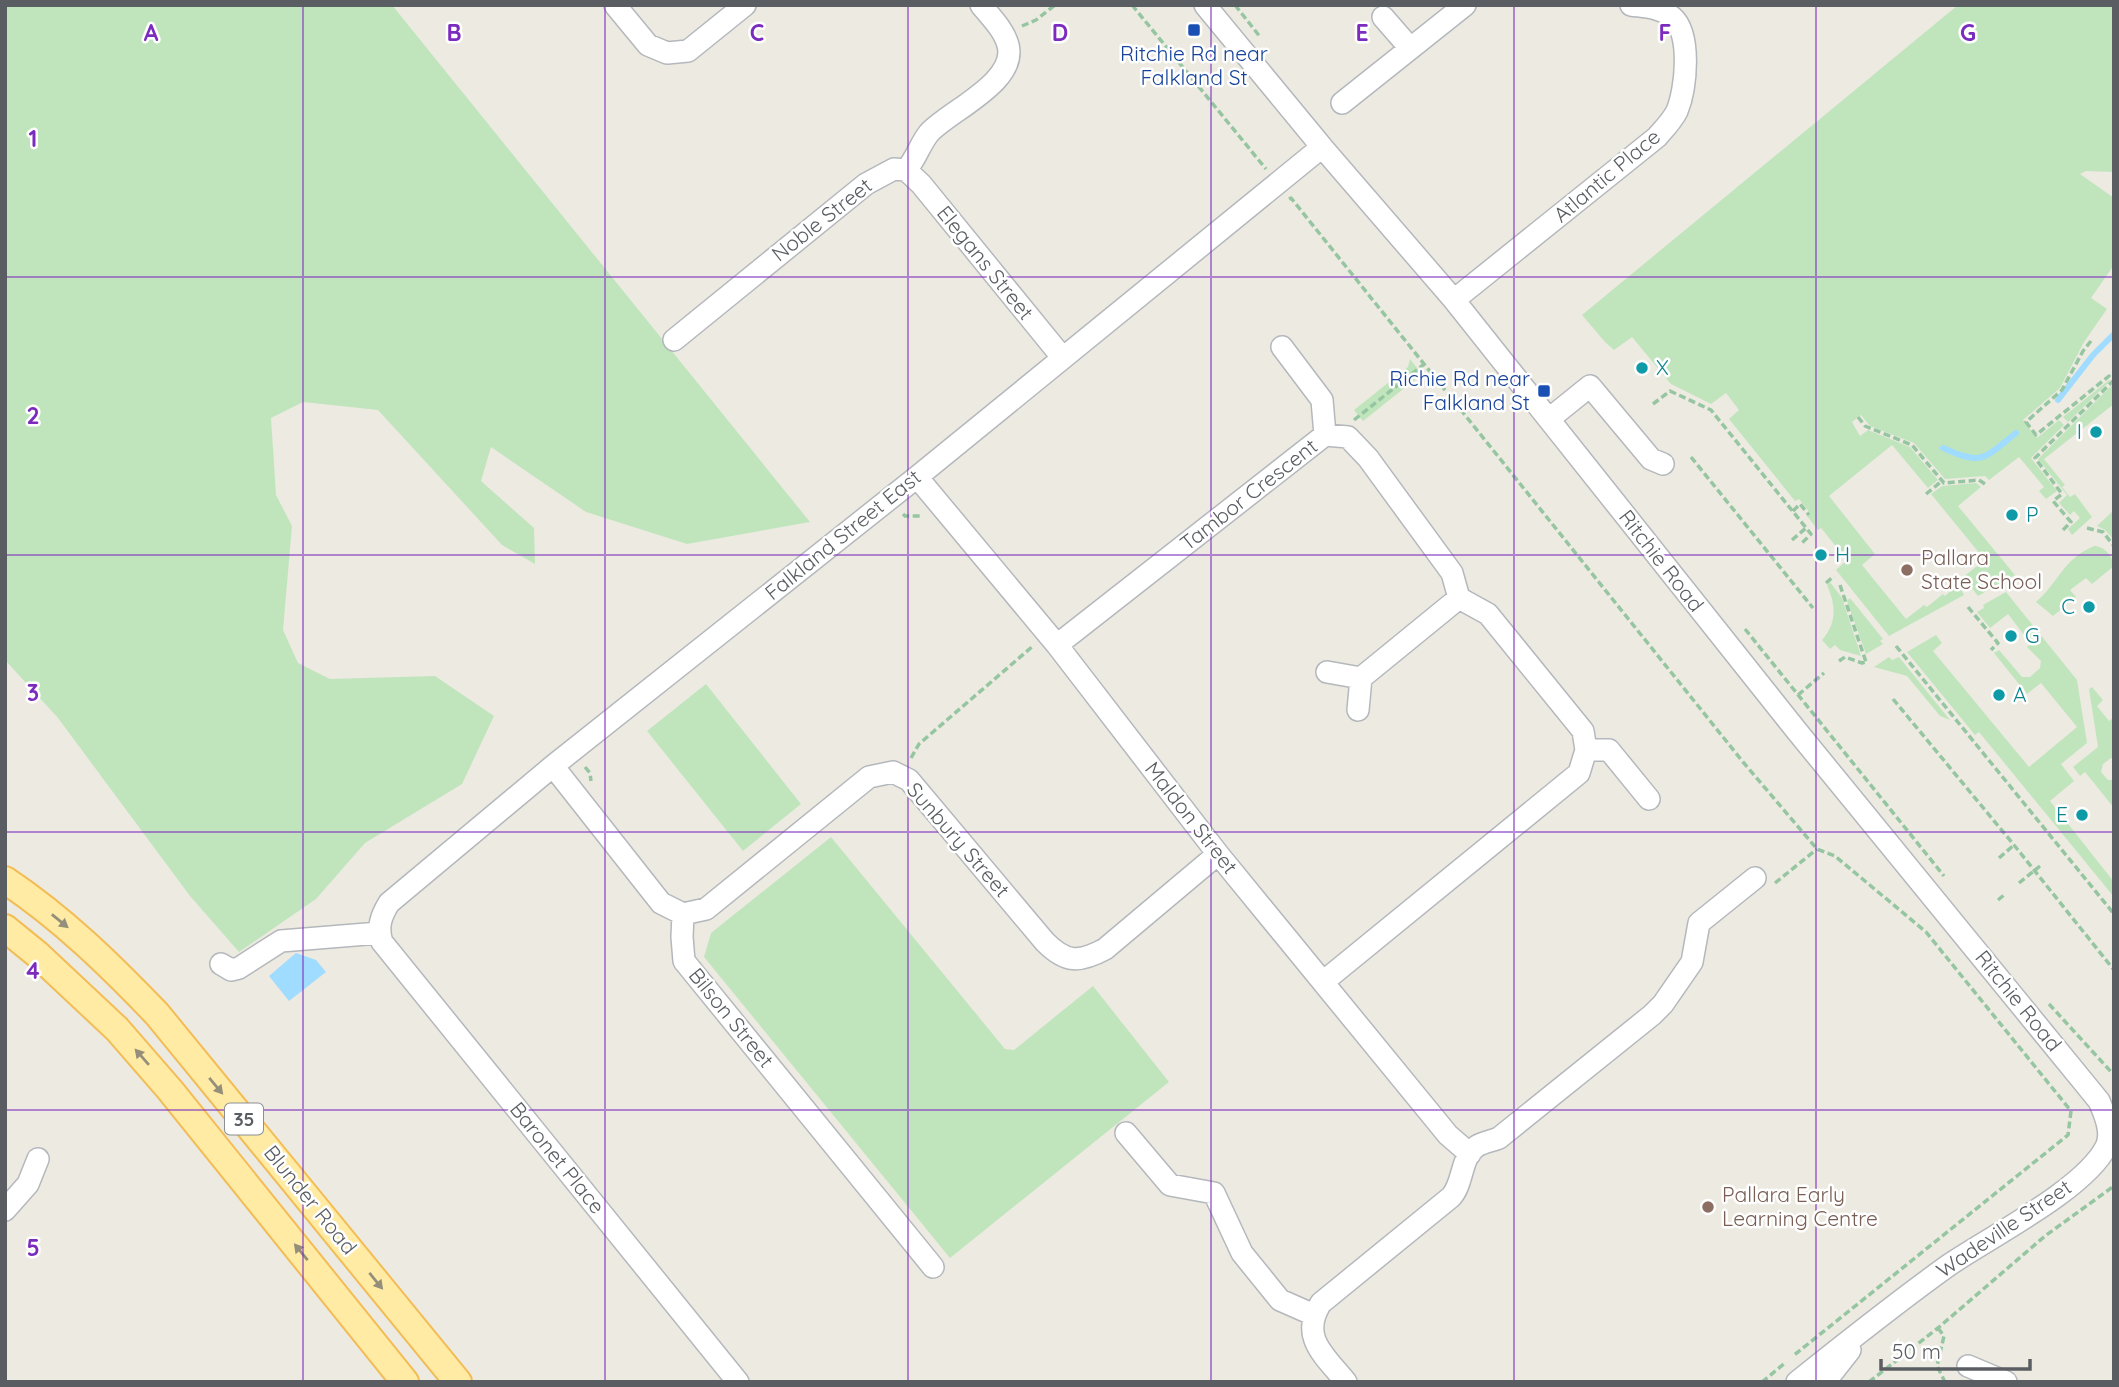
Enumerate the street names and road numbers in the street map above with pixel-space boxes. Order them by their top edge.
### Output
street label: Atlantic Place [1548,123,1665,227]
street label: Noble Street [766,172,877,266]
street label: Elegans Street [932,200,1040,325]
street label: Tambor Crescent [1175,433,1322,556]
street label: Falkland Street East [759,463,926,605]
street label: Ritchie Road [1614,504,1710,617]
street label: Maldon Street [1140,756,1244,879]
street label: Sunbury Street [902,777,1016,902]
street label: Ritchie Road [1970,945,2067,1056]
street label: Bilson Street [684,962,780,1072]
street label: Baronet Place [505,1096,611,1219]
road number: 35 [225,1104,263,1134]
street label: Blunder Road [259,1140,363,1259]
street label: Wadeville Street [1931,1173,2076,1283]

